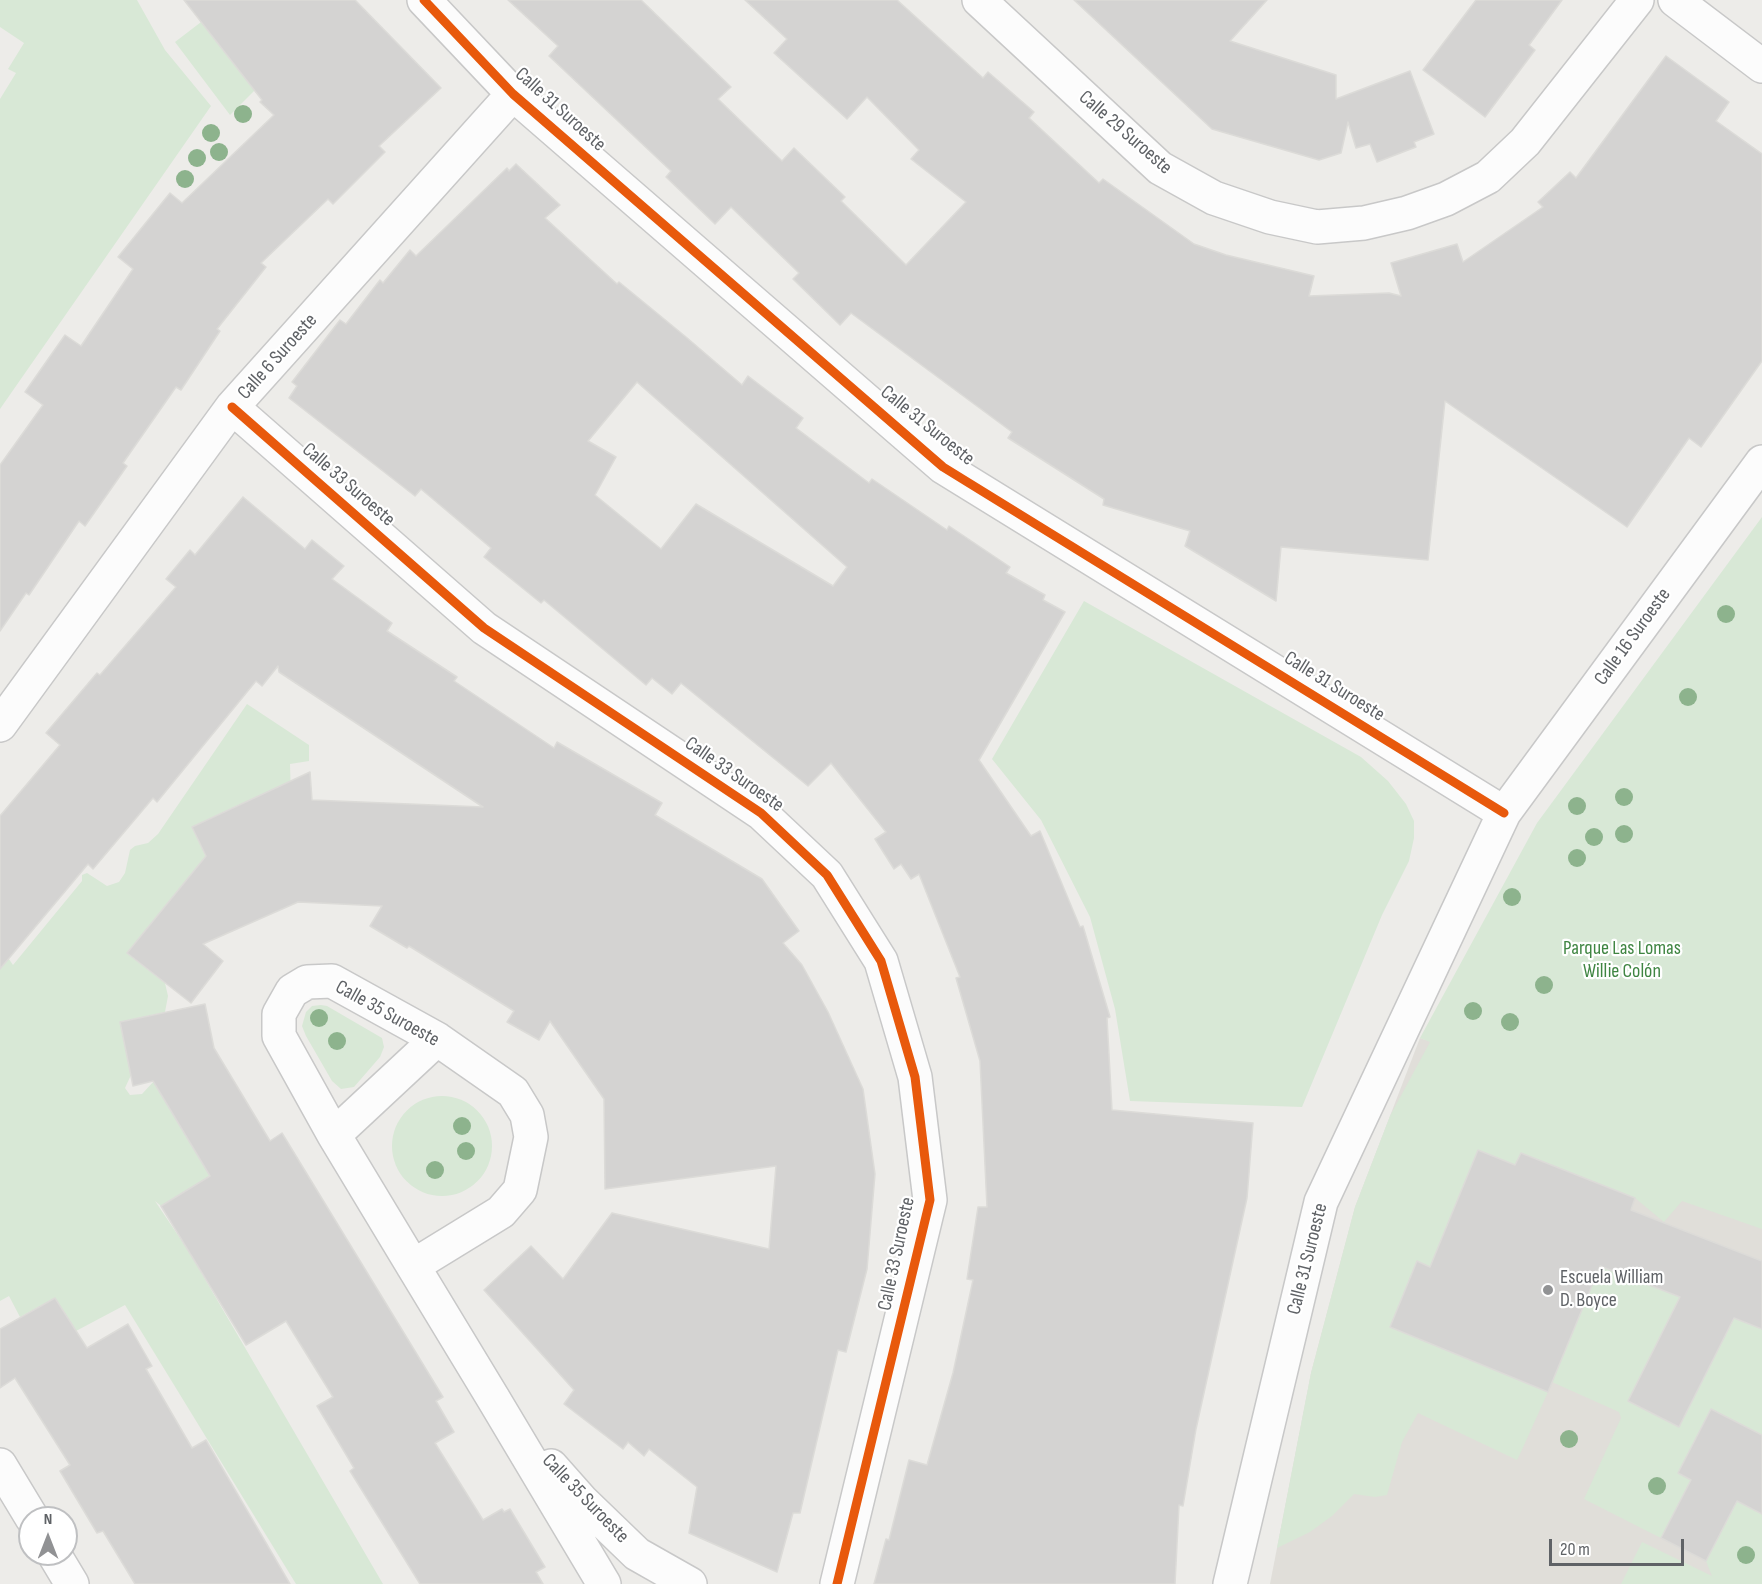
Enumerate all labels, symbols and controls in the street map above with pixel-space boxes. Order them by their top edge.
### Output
street label: Calle 31 Suroeste [510,63,610,157]
street label: Calle 29 Suroeste [1073,86,1177,180]
street label: Calle 6 Suroeste [233,309,323,405]
street label: Calle 31 Suroeste [875,381,979,471]
street label: Calle 33 Suroeste [297,438,399,532]
street label: Calle 16 Suroeste [1590,584,1676,690]
street label: Calle 31 Suroeste [1279,647,1389,727]
street label: Calle 33 Suroeste [680,732,788,818]
park label: Parque Las Lomas Willie Colón [1563,937,1681,984]
street label: Calle 35 Suroeste [331,976,443,1052]
street label: Calle 33 Suroeste [873,1195,921,1313]
street label: Calle 31 Suroeste [1283,1201,1333,1317]
place label: Escuela William D. Boyce [1560,1266,1663,1313]
marker: Escuela William D. Boyce [1541,1283,1555,1297]
street label: Calle 35 Suroeste [536,1449,634,1549]
north arrow [18,1506,78,1566]
text: N [44,1510,52,1529]
scale bar [1552,1527,1687,1565]
text: 20 m [1560,1539,1590,1560]

